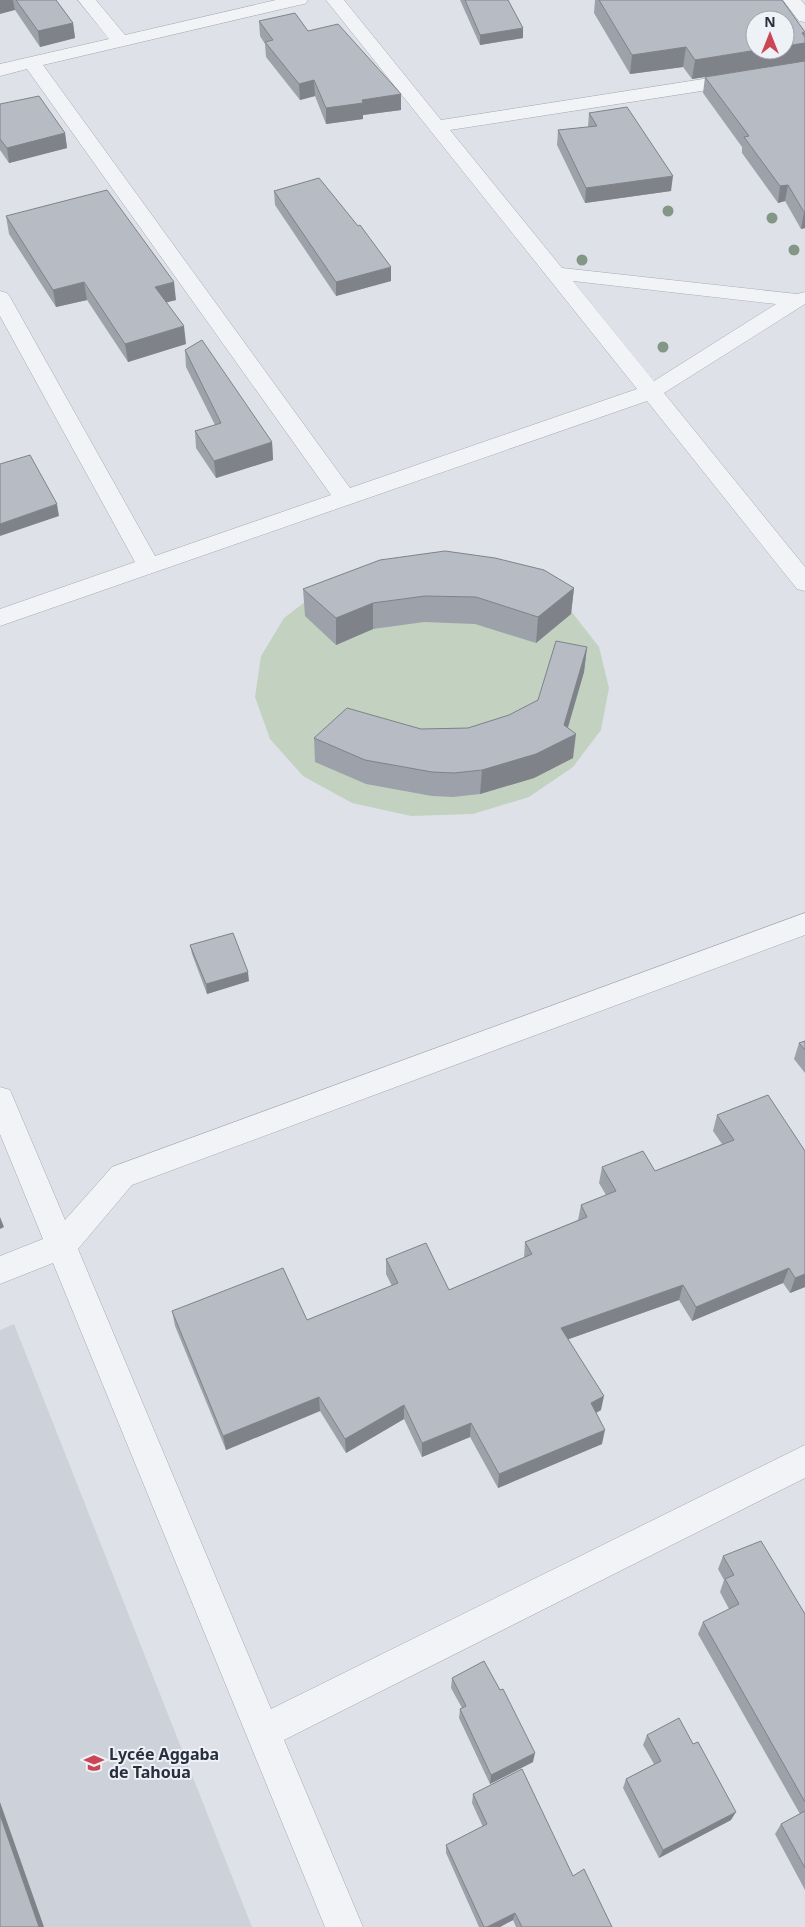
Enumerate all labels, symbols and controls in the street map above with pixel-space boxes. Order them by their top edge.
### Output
north arrow [745,10,795,60]
text: N [764,12,776,31]
place label: Lycée Aggaba de Tahoua [109,1743,219,1783]
school or university icon: Lycée Aggaba de Tahoua [83,1752,105,1774]

